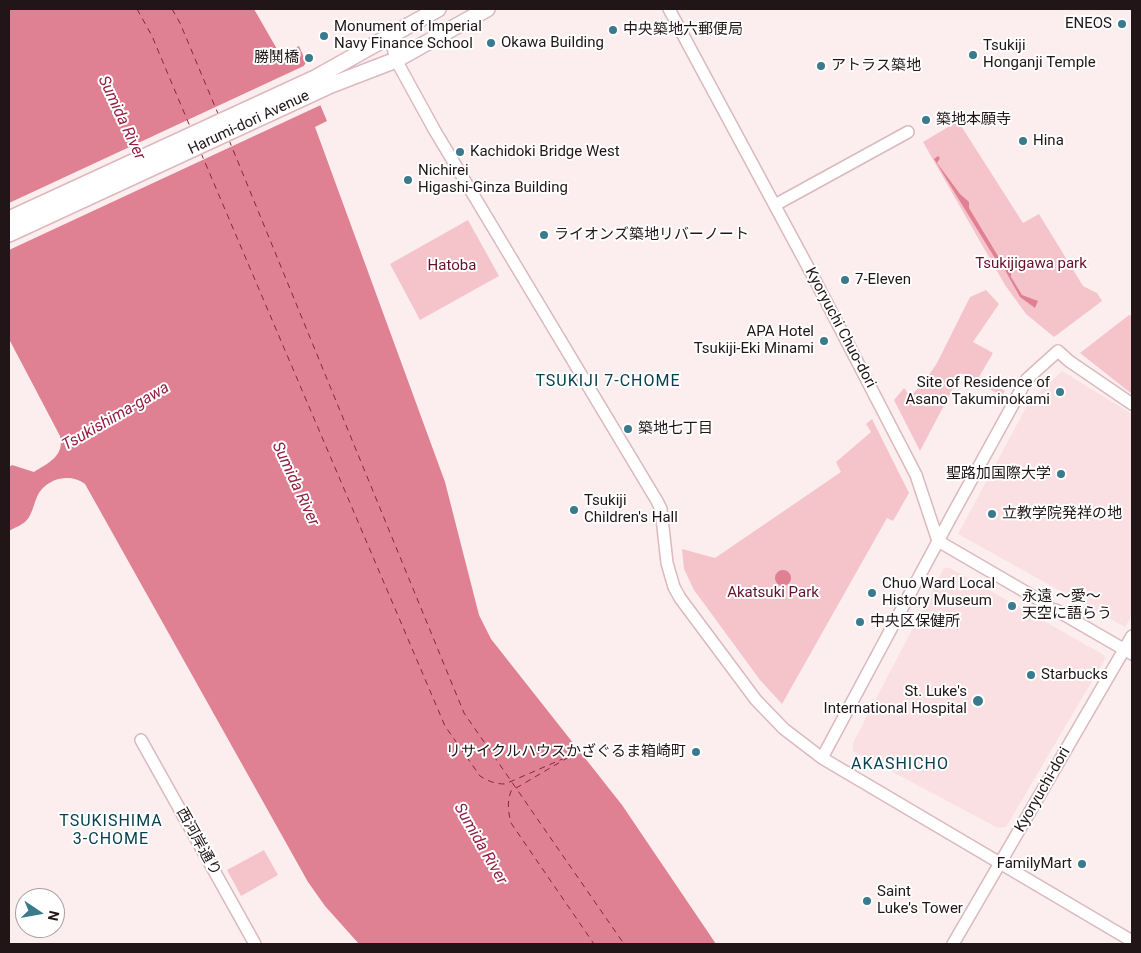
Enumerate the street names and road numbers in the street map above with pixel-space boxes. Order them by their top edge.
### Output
street label: Harumi-dori Avenue [186,87,312,159]
street label: Kyoryuchi Chuo-dori [801,265,879,391]
street label: Kyoryuchi-dori [1011,744,1075,836]
street label: 西河岸通り [172,805,224,879]

